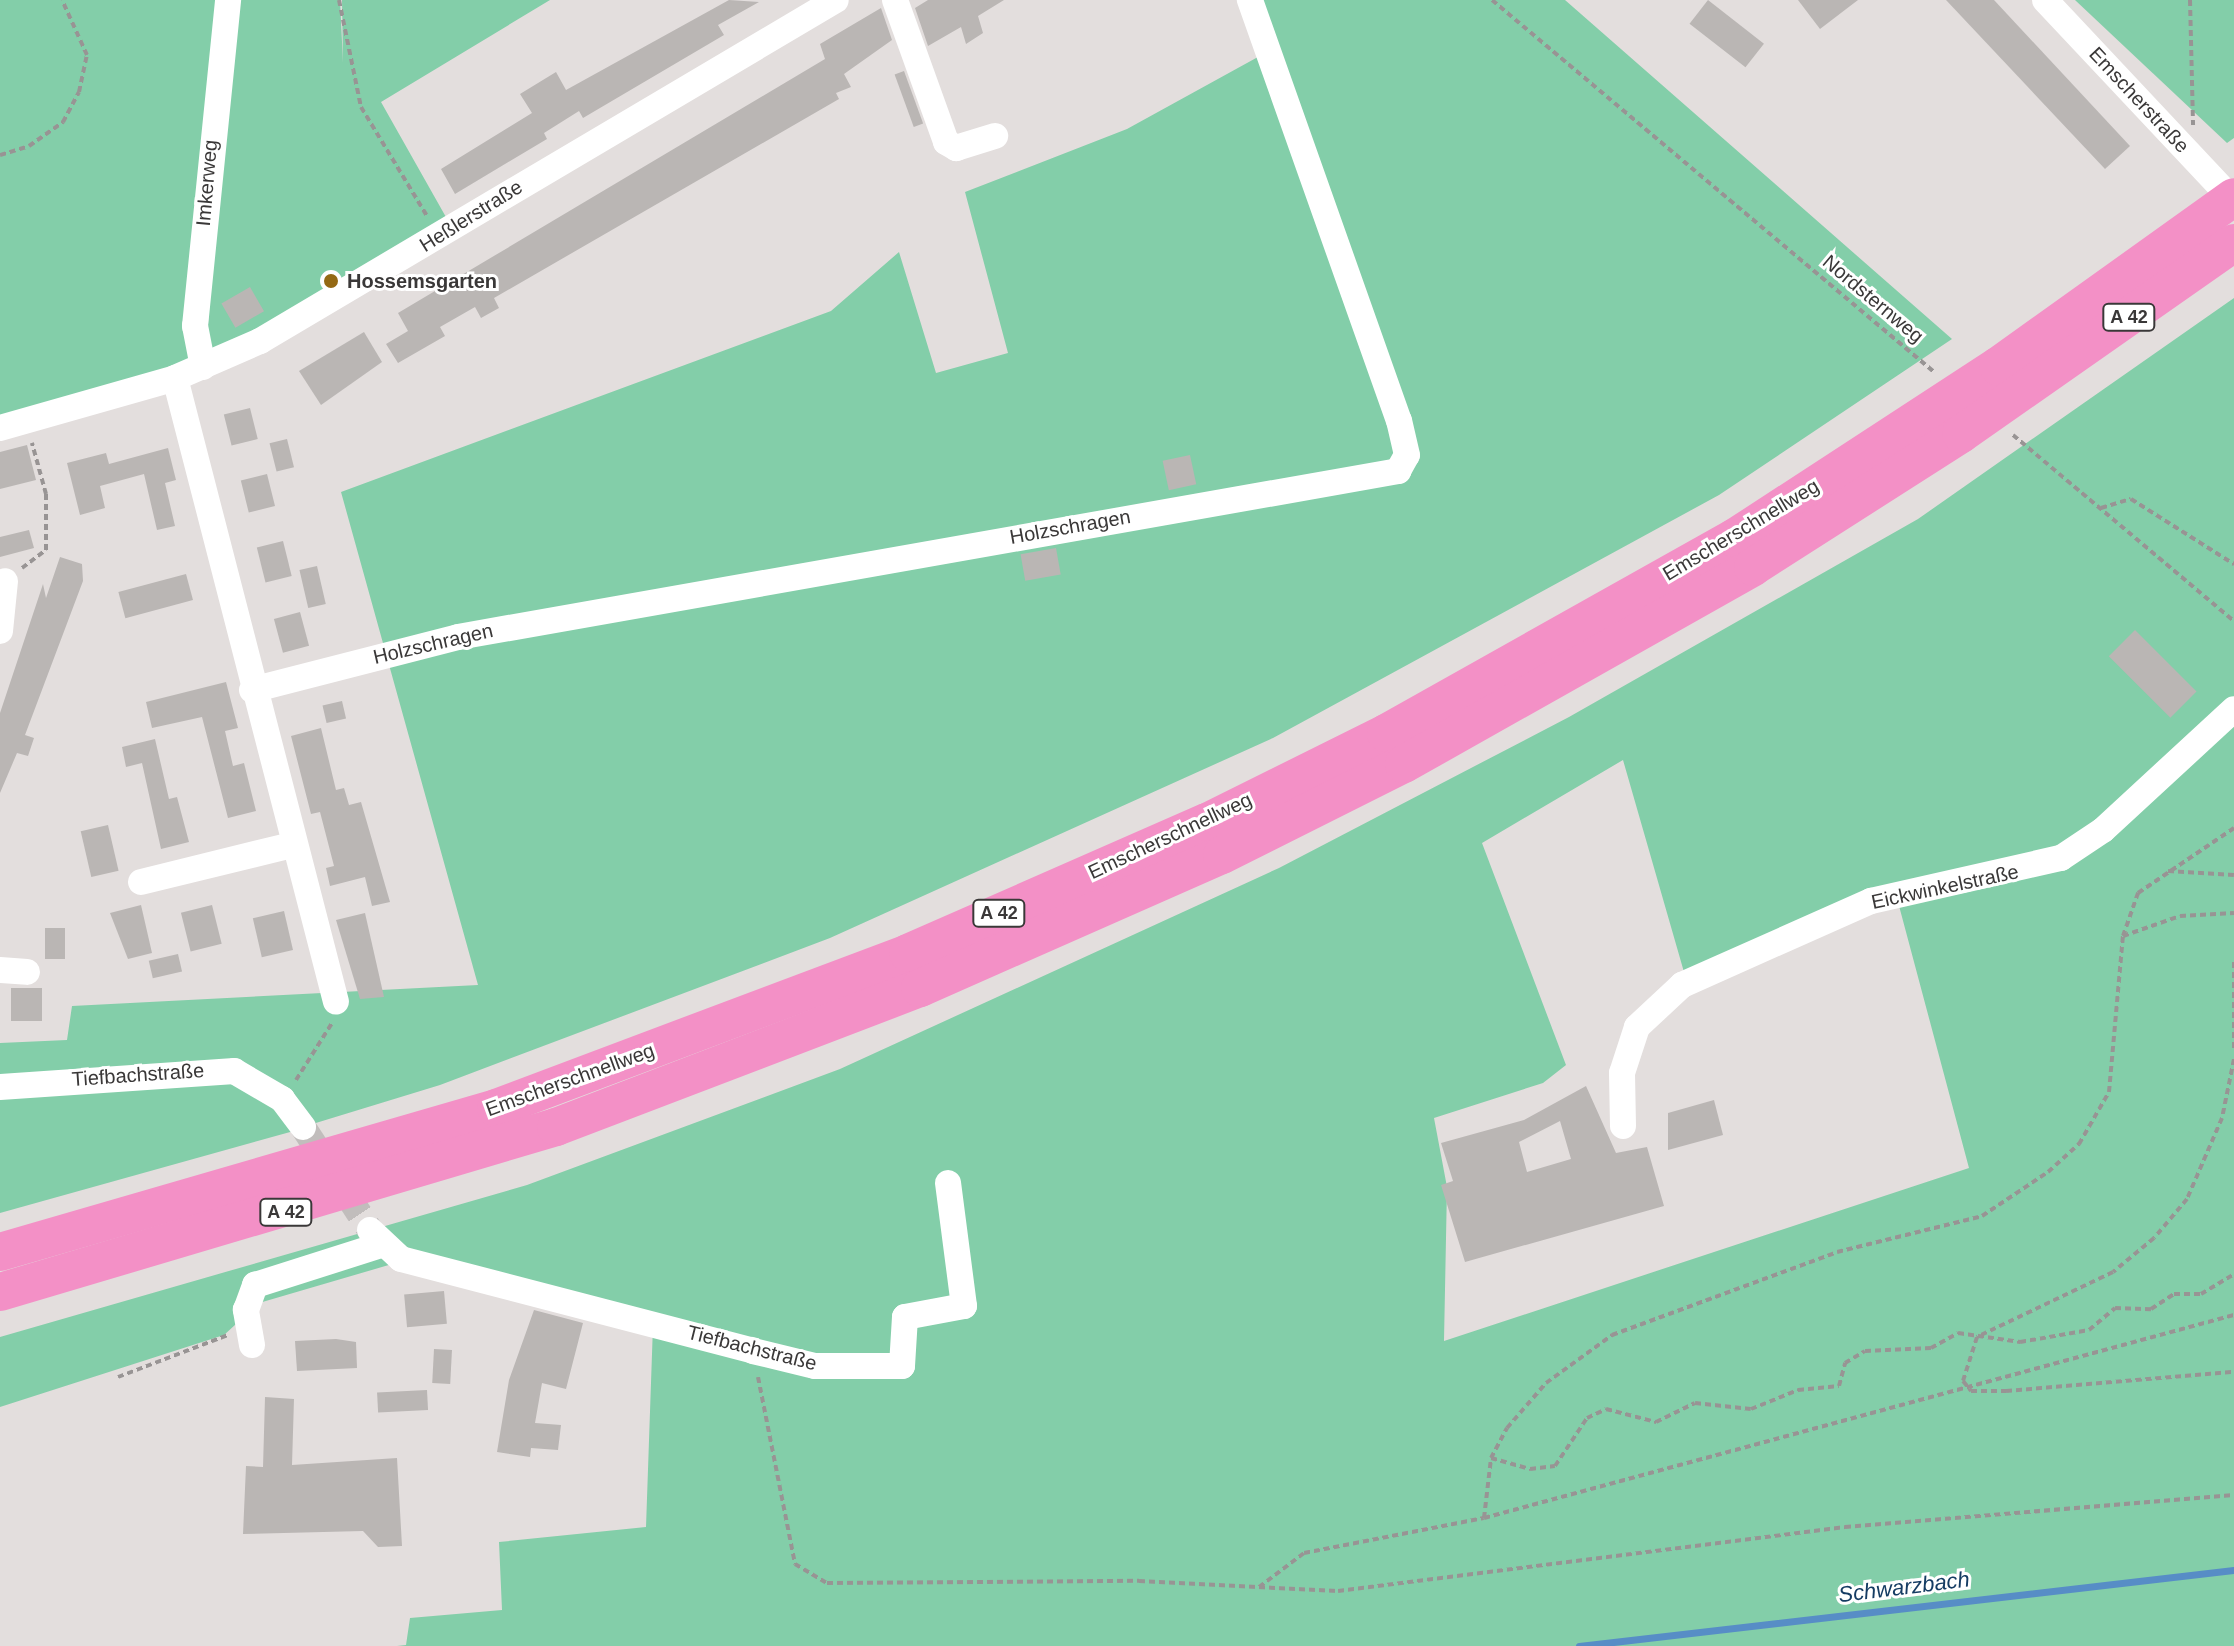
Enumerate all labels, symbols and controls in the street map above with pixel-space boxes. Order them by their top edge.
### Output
street label: Emscherstraße [2084,42,2194,158]
street label: Imkerweg [191,139,223,227]
street label: Heßlerstraße [415,175,527,257]
street label: Nordsternweg [1818,250,1928,348]
place label: Hossemsgarten [347,269,497,293]
marker: Hossemsgarten [322,272,340,290]
road number: A 42 [2101,303,2157,331]
street label: Emscherschnellweg [1659,474,1823,586]
street label: Holzschragen [1008,505,1132,549]
street label: Holzschragen [371,619,495,669]
street label: Emscherschnellweg [1084,788,1256,884]
street label: Eickwinkelstraße [1869,860,2021,914]
road number: A 42 [971,899,1027,927]
street label: Emscherschnellweg [482,1038,658,1122]
street label: Tiefbachstraße [71,1058,205,1092]
road number: A 42 [258,1198,314,1226]
street label: Tiefbachstraße [685,1320,819,1376]
water label: Schwarzbach [1837,1566,1971,1608]

